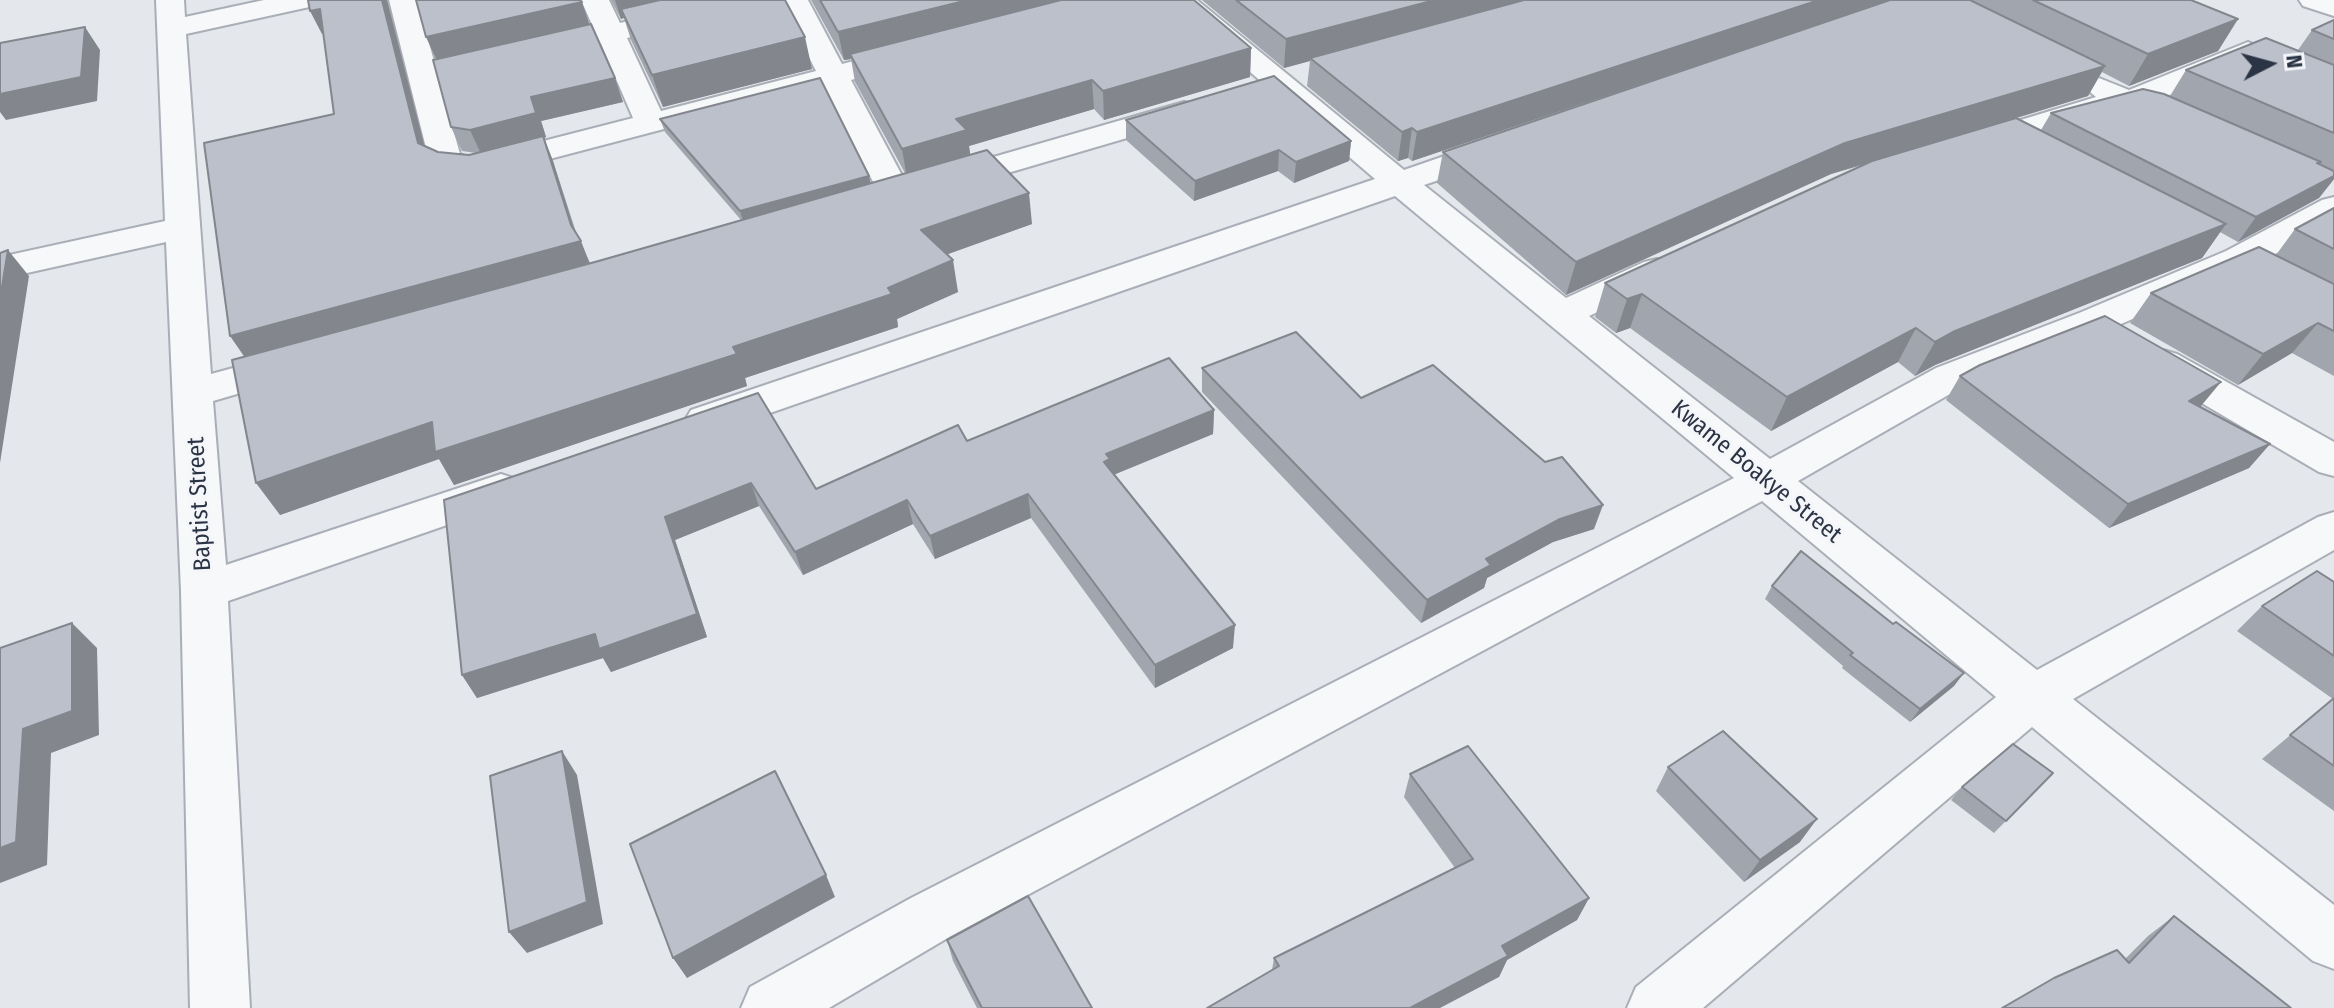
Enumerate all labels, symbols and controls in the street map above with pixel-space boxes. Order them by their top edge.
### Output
north arrow [2230,24,2310,104]
text: N [2280,53,2308,69]
street label: Kwame Boakye Street [1665,394,1847,550]
street label: Baptist Street [182,436,218,572]

